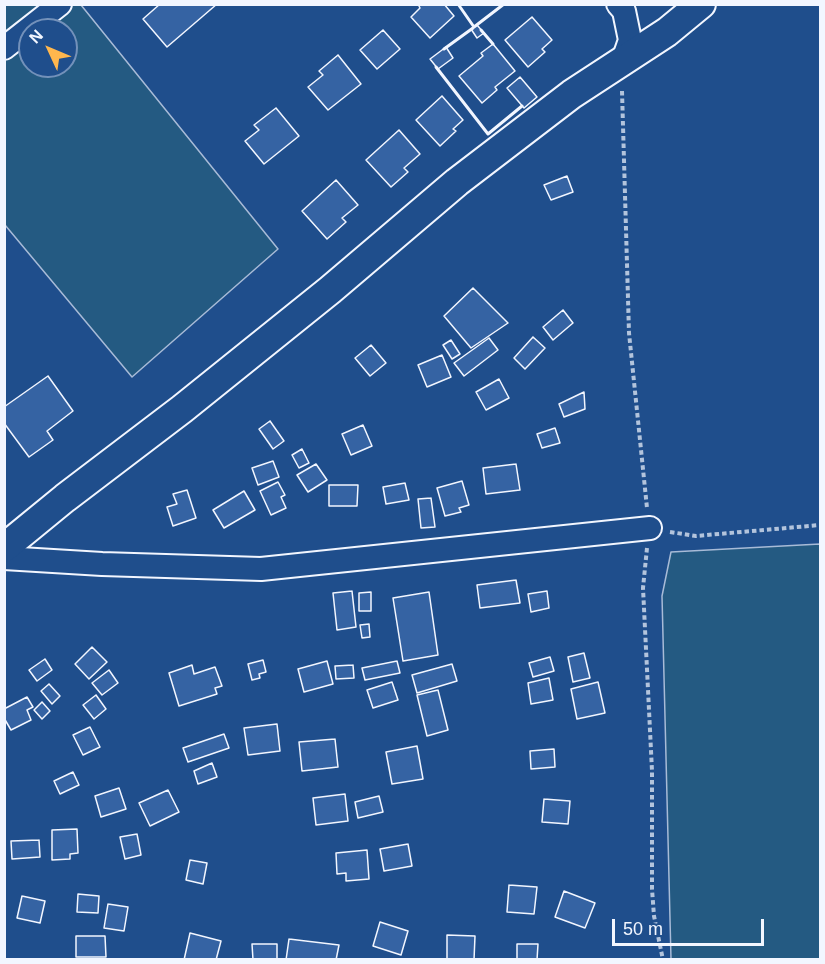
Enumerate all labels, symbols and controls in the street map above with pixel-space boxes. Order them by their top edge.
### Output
north arrow [18,18,78,78]
text: N [26,26,46,47]
scale bar [615,907,766,945]
text: 50 m [623,919,663,939]

